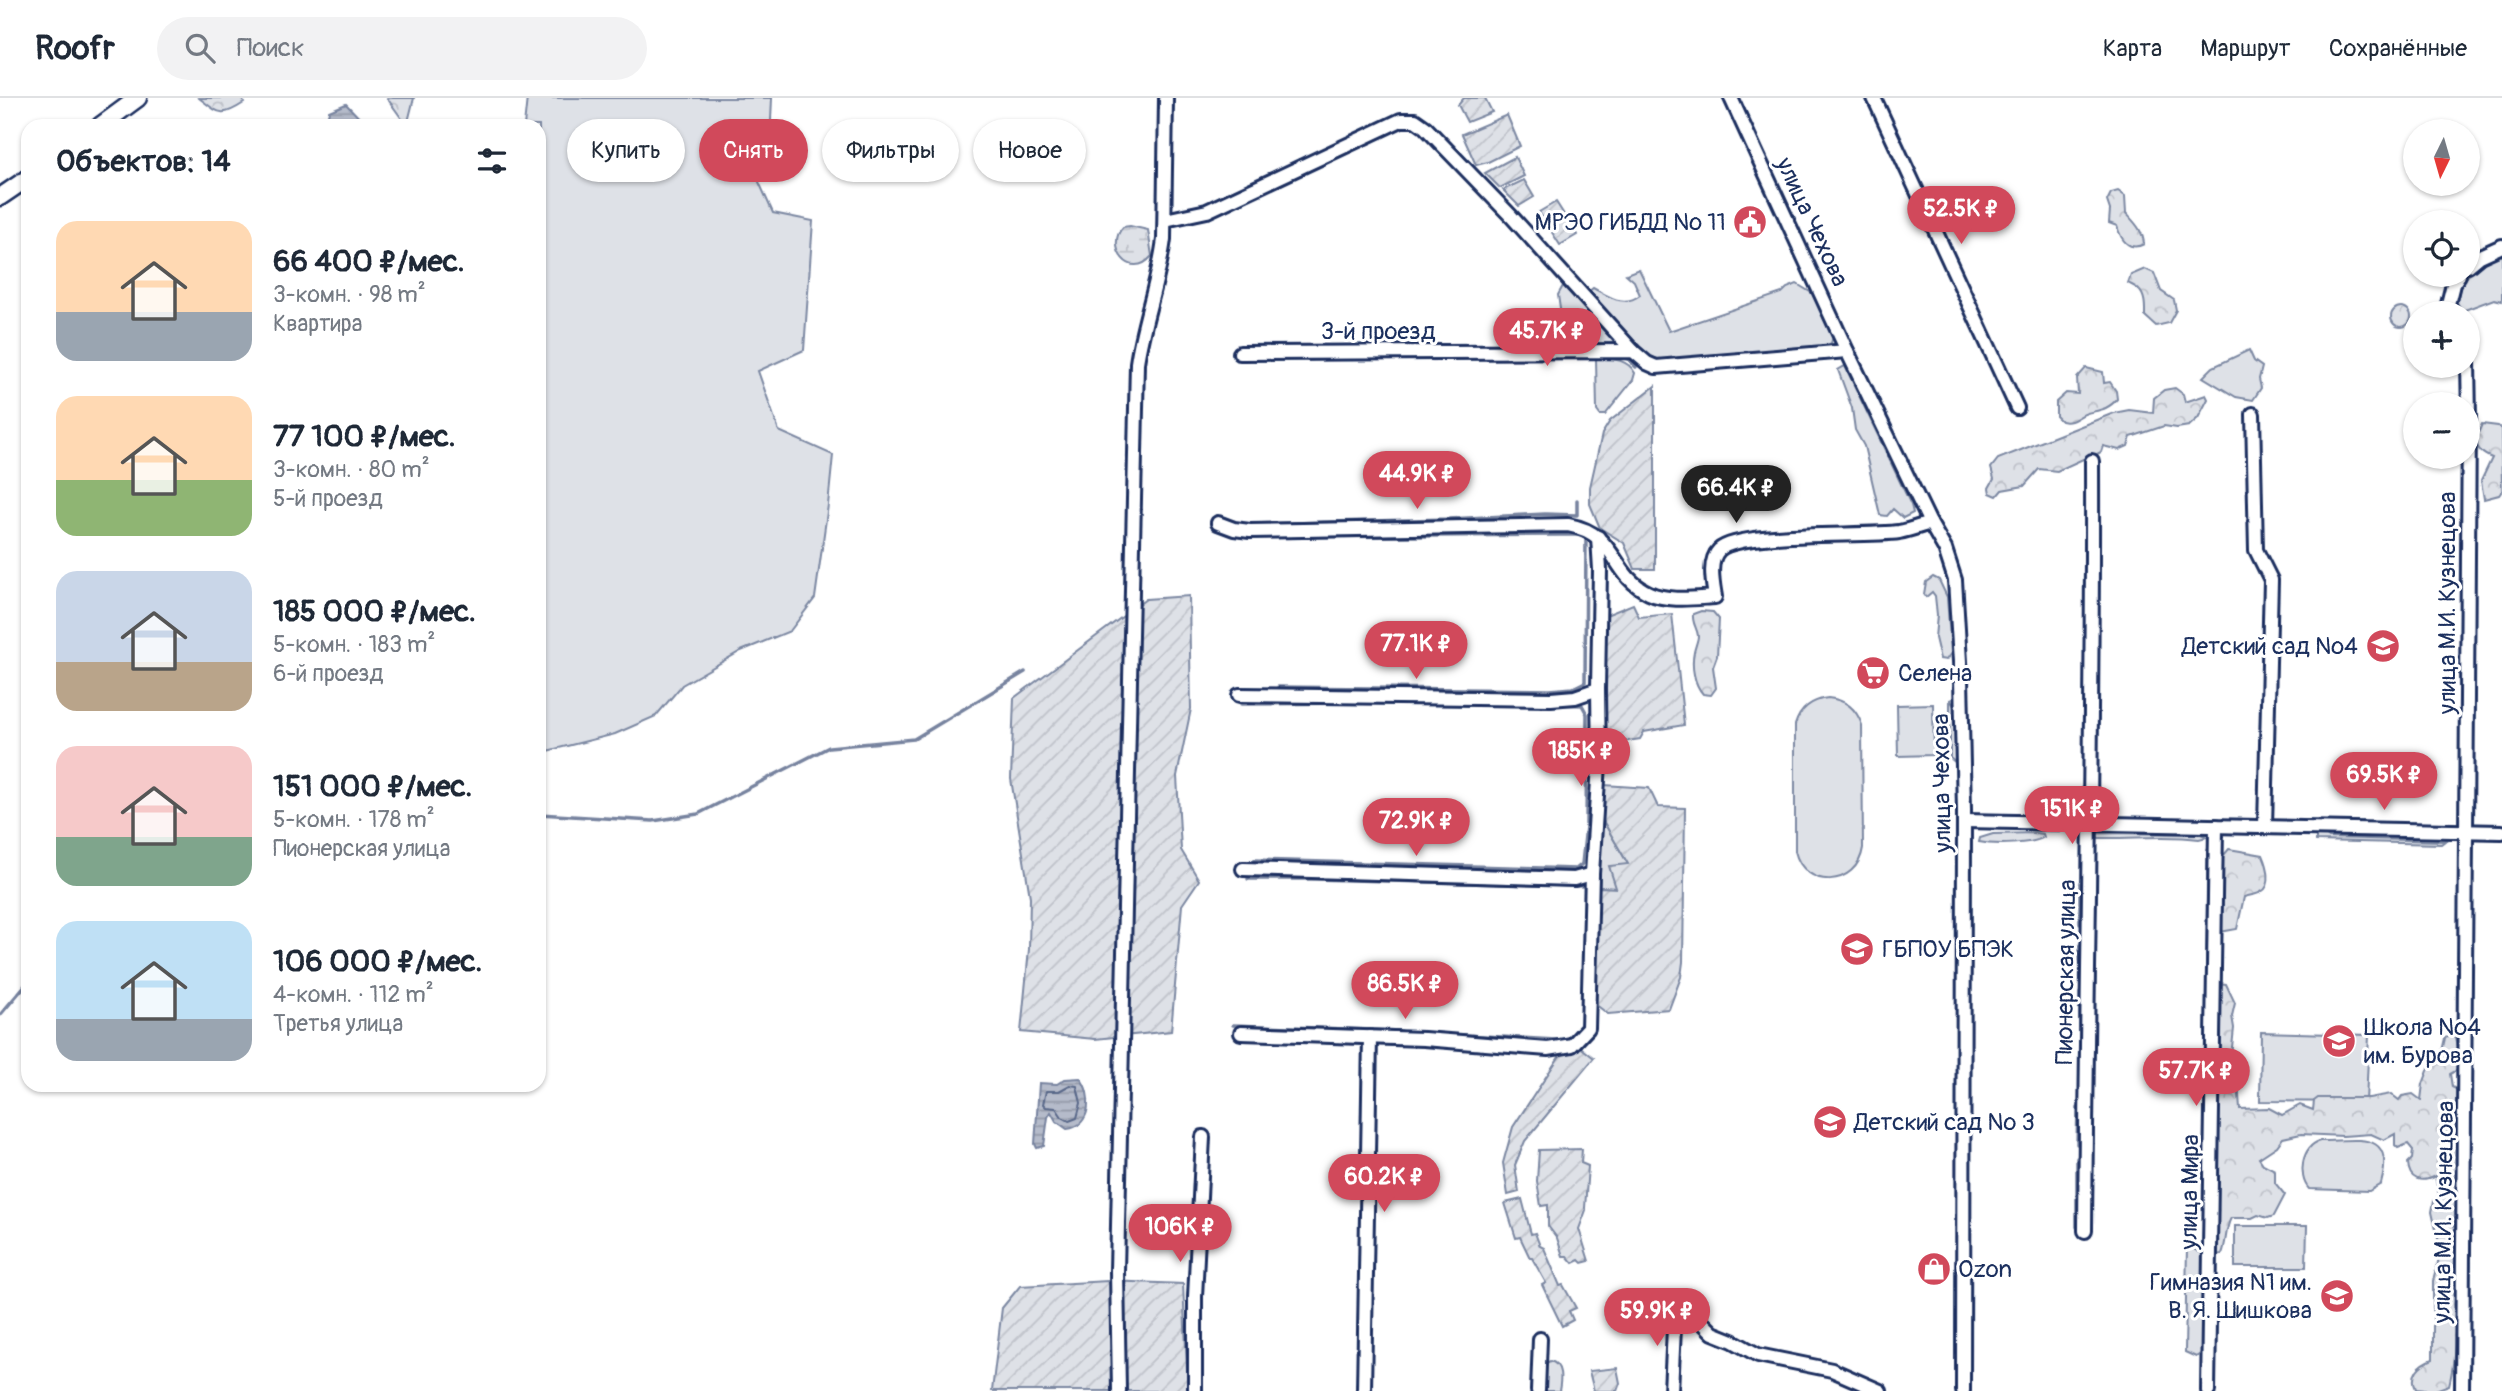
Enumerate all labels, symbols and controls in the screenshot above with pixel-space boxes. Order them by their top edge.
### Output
search box [157,17,647,80]
text: Roofr [35,28,115,69]
icon: search [181,29,219,67]
text: Поиск [237,32,305,64]
text: Карта [2103,34,2162,63]
text: Маршрут [2200,34,2291,63]
text: Сохранённые [2329,34,2467,63]
chip: Купить [567,119,685,182]
chip: Снять [699,119,808,182]
chip: Фильтры [822,119,959,182]
chip: Новое [973,119,1086,182]
north arrow [2403,119,2480,196]
map controls [2403,119,2480,469]
icon: filters [473,142,511,180]
text: Объектов: 14 [56,143,231,180]
street label: улица Чехова [1769,152,1855,291]
pin: 52.5K ₽ [1896,186,2026,246]
text: 52.5K ₽ [1923,194,1999,223]
public building icon: МРЭО ГИБДД № 11 [1731,203,1769,241]
place label: МРЭО ГИБДД № 11 [1535,208,1726,237]
button: locate [2403,210,2480,287]
text: 66 400 ₽/мес. [273,243,464,280]
icon: home [112,249,196,333]
text: 3-комн. · 98 m² [273,280,426,309]
button: + [2403,301,2480,378]
pin: 45.7K ₽ [1482,308,1612,368]
text: Квартира [273,309,362,338]
text: 45.7K ₽ [1509,316,1585,345]
street label: 3-й проезд [1321,317,1436,346]
button: − [2403,392,2480,469]
text: 77 100 ₽/мес. [273,418,456,455]
icon: home [112,424,196,508]
pin: 44.9K ₽ [1352,452,1482,511]
text: 3-комн. · 80 m² [273,455,430,484]
text: 44.9K ₽ [1379,459,1455,488]
pin: 66.4K ₽ [1671,466,1801,525]
text: 66.4K ₽ [1697,473,1775,502]
text: 5-й проезд [273,484,382,513]
street label: улица М.И. Кузнецова [2433,492,2462,715]
text: 185 000 ₽/мес. [273,593,476,630]
icon: home [112,599,196,683]
pin: 77.1K ₽ [1351,622,1481,681]
school or university icon: Детский сад №4 [2364,627,2402,665]
text: 77.1K ₽ [1380,629,1452,658]
text: 5-комн. · 183 m² [273,630,435,659]
place label: Детский сад №4 [2181,632,2358,661]
supermarket icon: Селена [1854,654,1892,692]
text: 6-й проезд [273,659,383,688]
place label: Селена [1898,659,1972,688]
street label: улица Чехова [1926,713,1958,854]
pin: 185K ₽ [1524,728,1638,788]
text: 185K ₽ [1548,736,1614,765]
pin: 69.5K ₽ [2319,752,2449,812]
text: 69.5K ₽ [2346,760,2422,789]
text: 151 000 ₽/мес. [273,768,472,805]
icon: home [112,774,196,858]
pin: 151K ₽ [2015,786,2129,846]
text: 151K ₽ [2040,794,2104,823]
pin: 72.9K ₽ [1351,798,1481,858]
text: 5-комн. · 178 m² [273,805,435,834]
text: 72.9K ₽ [1379,806,1453,835]
text: Пионерская улица [273,834,450,863]
street label: Пионерская улица [2050,879,2082,1065]
school or university icon: ГБПОУ БПЭК [1838,930,1876,968]
place label: ГБПОУ БПЭК [1882,935,2014,964]
text: 106 000 ₽/мес. [273,943,482,980]
icon: home [112,949,196,1033]
pin: 86.5K ₽ [1340,962,1470,1021]
text: 86.5K ₽ [1367,969,1443,998]
text: 4-комн. · 112 m² [273,980,434,1009]
text: Третья улица [273,1009,403,1038]
place label: Школа №4 им. Бурова [2364,1013,2481,1070]
school or university icon: Школа №4 им. Бурова [2320,1022,2358,1060]
pin: 57.7K ₽ [2131,1048,2261,1108]
text: 57.7K ₽ [2159,1056,2233,1085]
street label: улица М.И. Кузнецова [2428,1100,2460,1325]
school or university icon: Детский сад № 3 [1811,1103,1849,1141]
place label: Детский сад № 3 [1853,1108,2035,1137]
street label: улица Мира [2174,1134,2206,1251]
pin: 60.2K ₽ [1319,1154,1449,1214]
text: 60.2K ₽ [1344,1162,1424,1191]
pin: 106K ₽ [1123,1204,1237,1264]
text: 106K ₽ [1145,1212,1215,1241]
shop icon: Ozon [1915,1250,1953,1288]
place label: Ozon [1958,1255,2012,1284]
place label: Гимназия N1 им. В. Я. Шишкова [2150,1268,2312,1325]
school or university icon: Гимназия N1 им. В. Я. Шишкова [2318,1277,2356,1315]
pin: 59.9K ₽ [1592,1288,1722,1348]
text: 59.9K ₽ [1620,1296,1694,1325]

